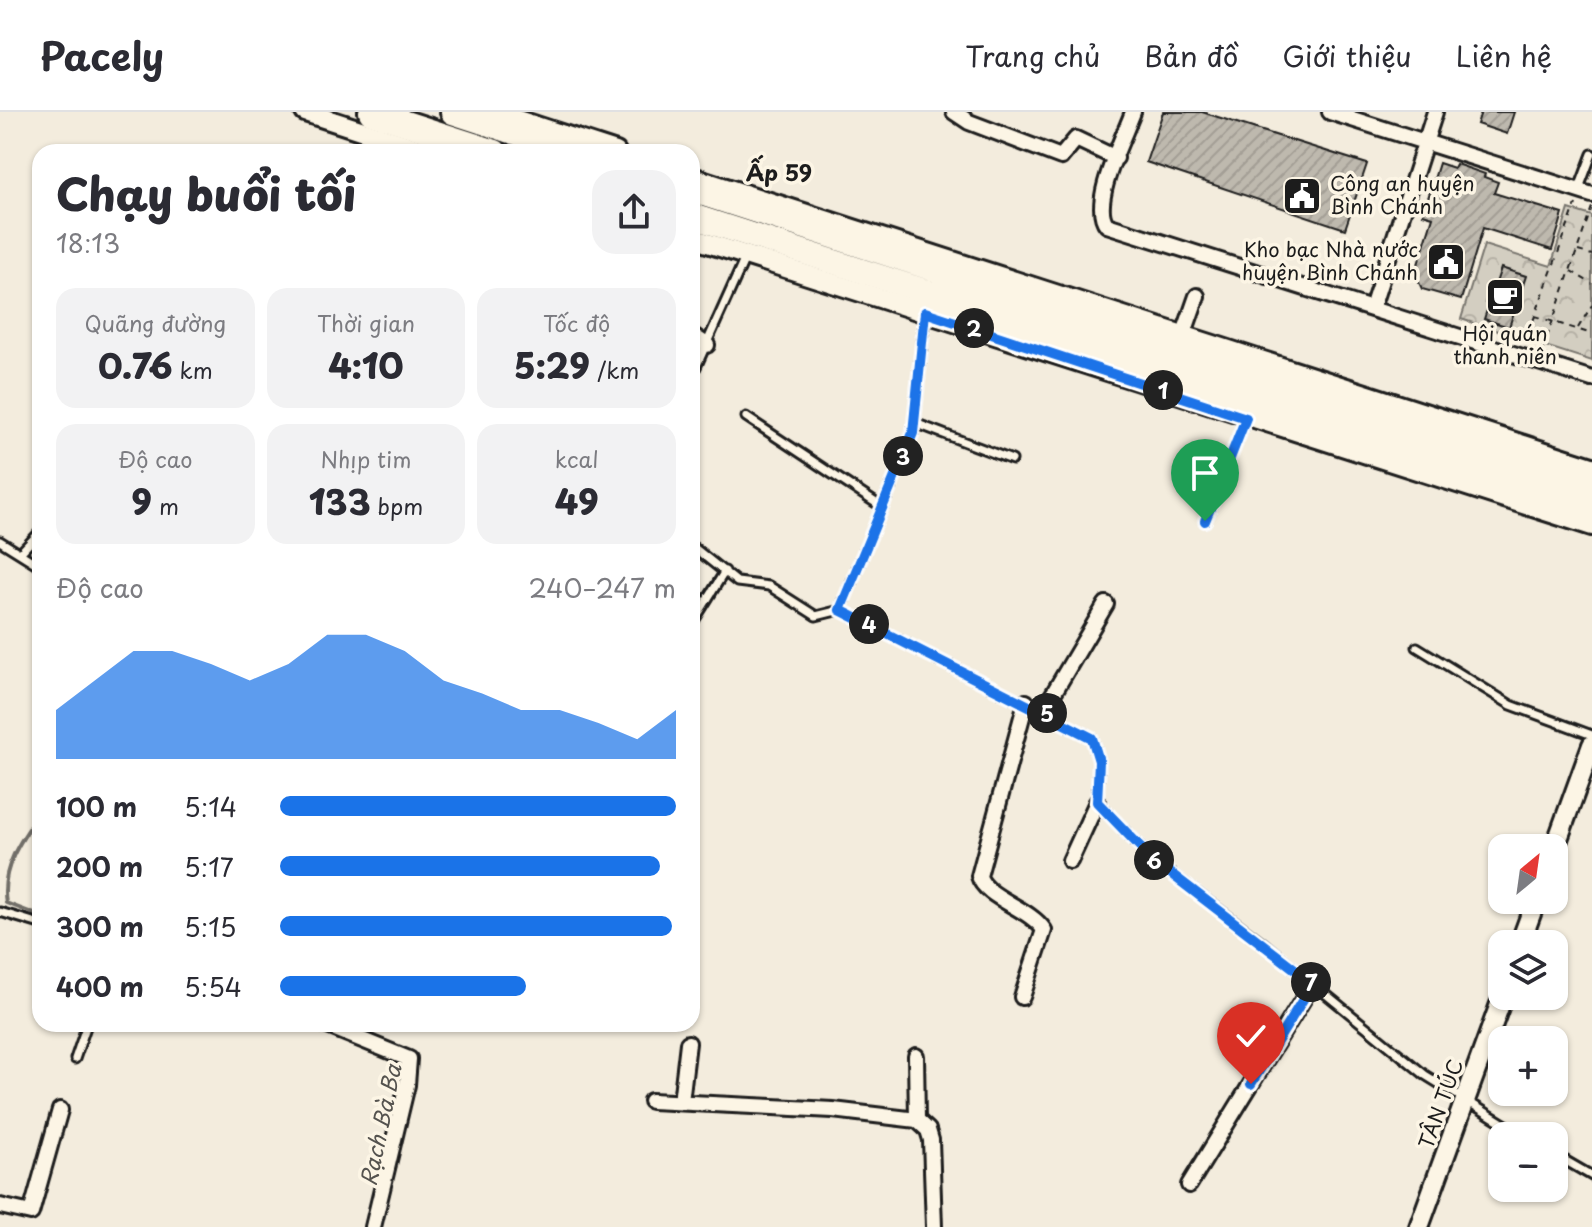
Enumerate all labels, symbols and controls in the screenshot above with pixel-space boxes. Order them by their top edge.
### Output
text: Pacely [40,27,164,84]
text: Trang chủ [965,34,1100,77]
text: Bản đồ [1144,34,1238,77]
text: Giới thiệu [1282,34,1412,77]
text: Liên hệ [1456,34,1552,77]
district label: Ấp 59 [746,154,812,188]
text: Chạy buổi tối [56,160,357,226]
place label: Công an huyện Bình Chánh [1330,168,1475,221]
button: share [592,170,676,254]
public building icon: Công an huyện Bình Chánh [1281,175,1323,217]
text: 18:13 [56,223,120,262]
place label: Kho bạc Nhà nước huyện Bình Chánh [1242,234,1418,287]
public building icon: Kho bạc Nhà nước huyện Bình Chánh [1425,241,1467,283]
cafe icon: Hội quán thanh niên [1484,276,1526,318]
text: Quãng đường [84,306,226,339]
text: Thời gian [317,306,415,339]
text: Tốc độ [543,306,610,339]
pin: 2 [954,308,994,348]
text: 2 [966,311,982,344]
place label: Hội quán thanh niên [1453,318,1557,371]
text: 0.76 [98,339,172,391]
text: 4:10 [328,339,404,391]
text: 5:29 [514,339,590,391]
text: km [172,353,213,386]
text: /km [590,353,639,386]
pin: 1 [1143,370,1183,410]
text: 1 [1158,373,1168,406]
pin: 3 [883,436,923,476]
text: 3 [896,439,910,472]
pin [1171,439,1239,521]
text: Độ cao [118,442,192,475]
text: Nhịp tim [321,442,411,475]
text: kcal [555,442,599,475]
icon: arrive [1183,451,1227,495]
text: 9 [132,475,152,527]
text: 133 [309,475,371,527]
text: 49 [555,475,599,527]
text: m [152,489,179,522]
text: bpm [371,489,423,522]
text: Độ cao [56,568,144,607]
text: 240–247 m [529,568,676,607]
pin: 4 [849,604,889,644]
text: 4 [862,607,876,640]
pin: 5 [1027,693,1067,733]
text: 5 [1040,696,1054,729]
text: 100 m [56,787,137,826]
text: 5:14 [184,787,237,826]
north arrow [1488,834,1568,914]
map controls [1488,834,1568,1202]
pin: 6 [1134,840,1174,880]
text: 6 [1146,843,1162,876]
text: 200 m [56,847,143,886]
text: 5:17 [184,847,234,886]
text: 300 m [56,907,144,946]
text: 5:15 [184,907,237,946]
button: layers [1488,930,1568,1010]
pin: 7 [1291,962,1331,1002]
text: 7 [1305,965,1317,998]
text: 400 m [56,967,144,1006]
text: 5:54 [184,967,242,1006]
pin [1217,1002,1285,1084]
icon: check [1229,1014,1273,1058]
button: + [1488,1026,1568,1106]
street label: TÂN TÚC [1410,1055,1470,1153]
water label: Rạch Bà Ba [351,1060,409,1188]
button: − [1488,1122,1568,1202]

